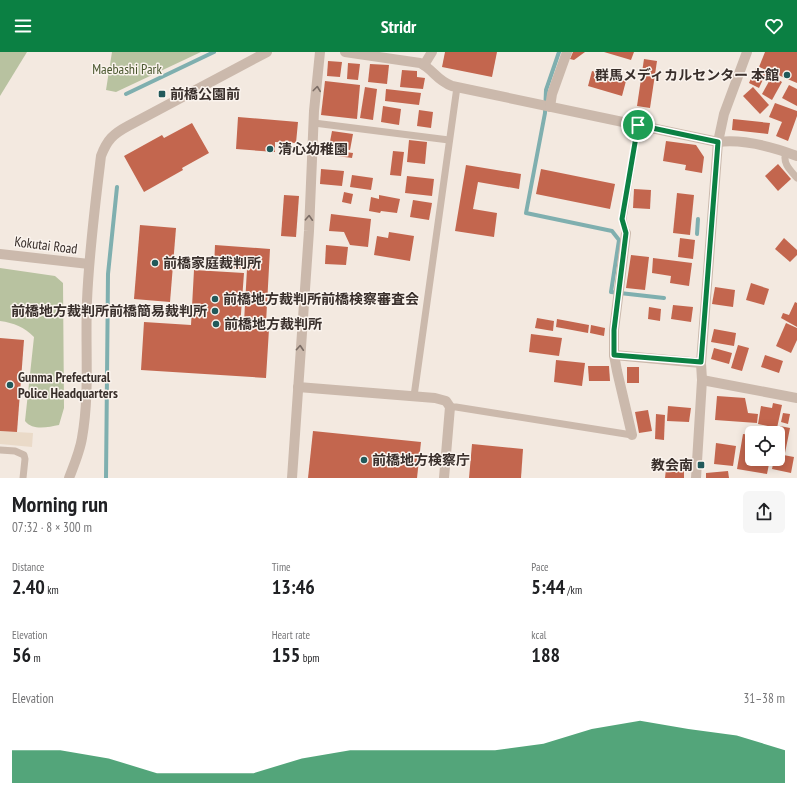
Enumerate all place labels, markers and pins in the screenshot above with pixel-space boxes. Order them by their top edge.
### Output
place label: 群馬メディカルセンター 本館 [595,66,779,84]
marker: 群馬メディカルセンター 本館 [782,70,792,80]
place label: 前橋公園前 [170,85,240,103]
marker: 前橋公園前 [157,89,167,99]
pin [621,108,655,142]
place label: 清心幼稚園 [278,140,348,158]
marker: 清心幼稚園 [265,144,275,154]
place label: 前橋家庭裁判所 [163,254,261,272]
marker: 前橋家庭裁判所 [150,258,160,268]
place label: 前橋地方裁判所前橋検察審査会 [223,290,419,308]
marker: 前橋地方裁判所前橋検察審査会 [210,294,220,304]
place label: 前橋地方裁判所前橋簡易裁判所 [11,302,207,320]
marker: 前橋地方裁判所前橋簡易裁判所 [210,306,220,316]
place label: 前橋地方裁判所 [224,315,322,333]
marker: 前橋地方裁判所 [211,319,221,329]
place label: Gunma Prefectural Police Headquarters [18,368,118,402]
marker: Gunma Prefectural Police Headquarters [5,380,15,390]
place label: 前橋地方検察庁 [372,451,470,469]
marker: 前橋地方検察庁 [359,455,369,465]
place label: 教会南 [651,456,693,474]
marker: 教会南 [696,460,706,470]

